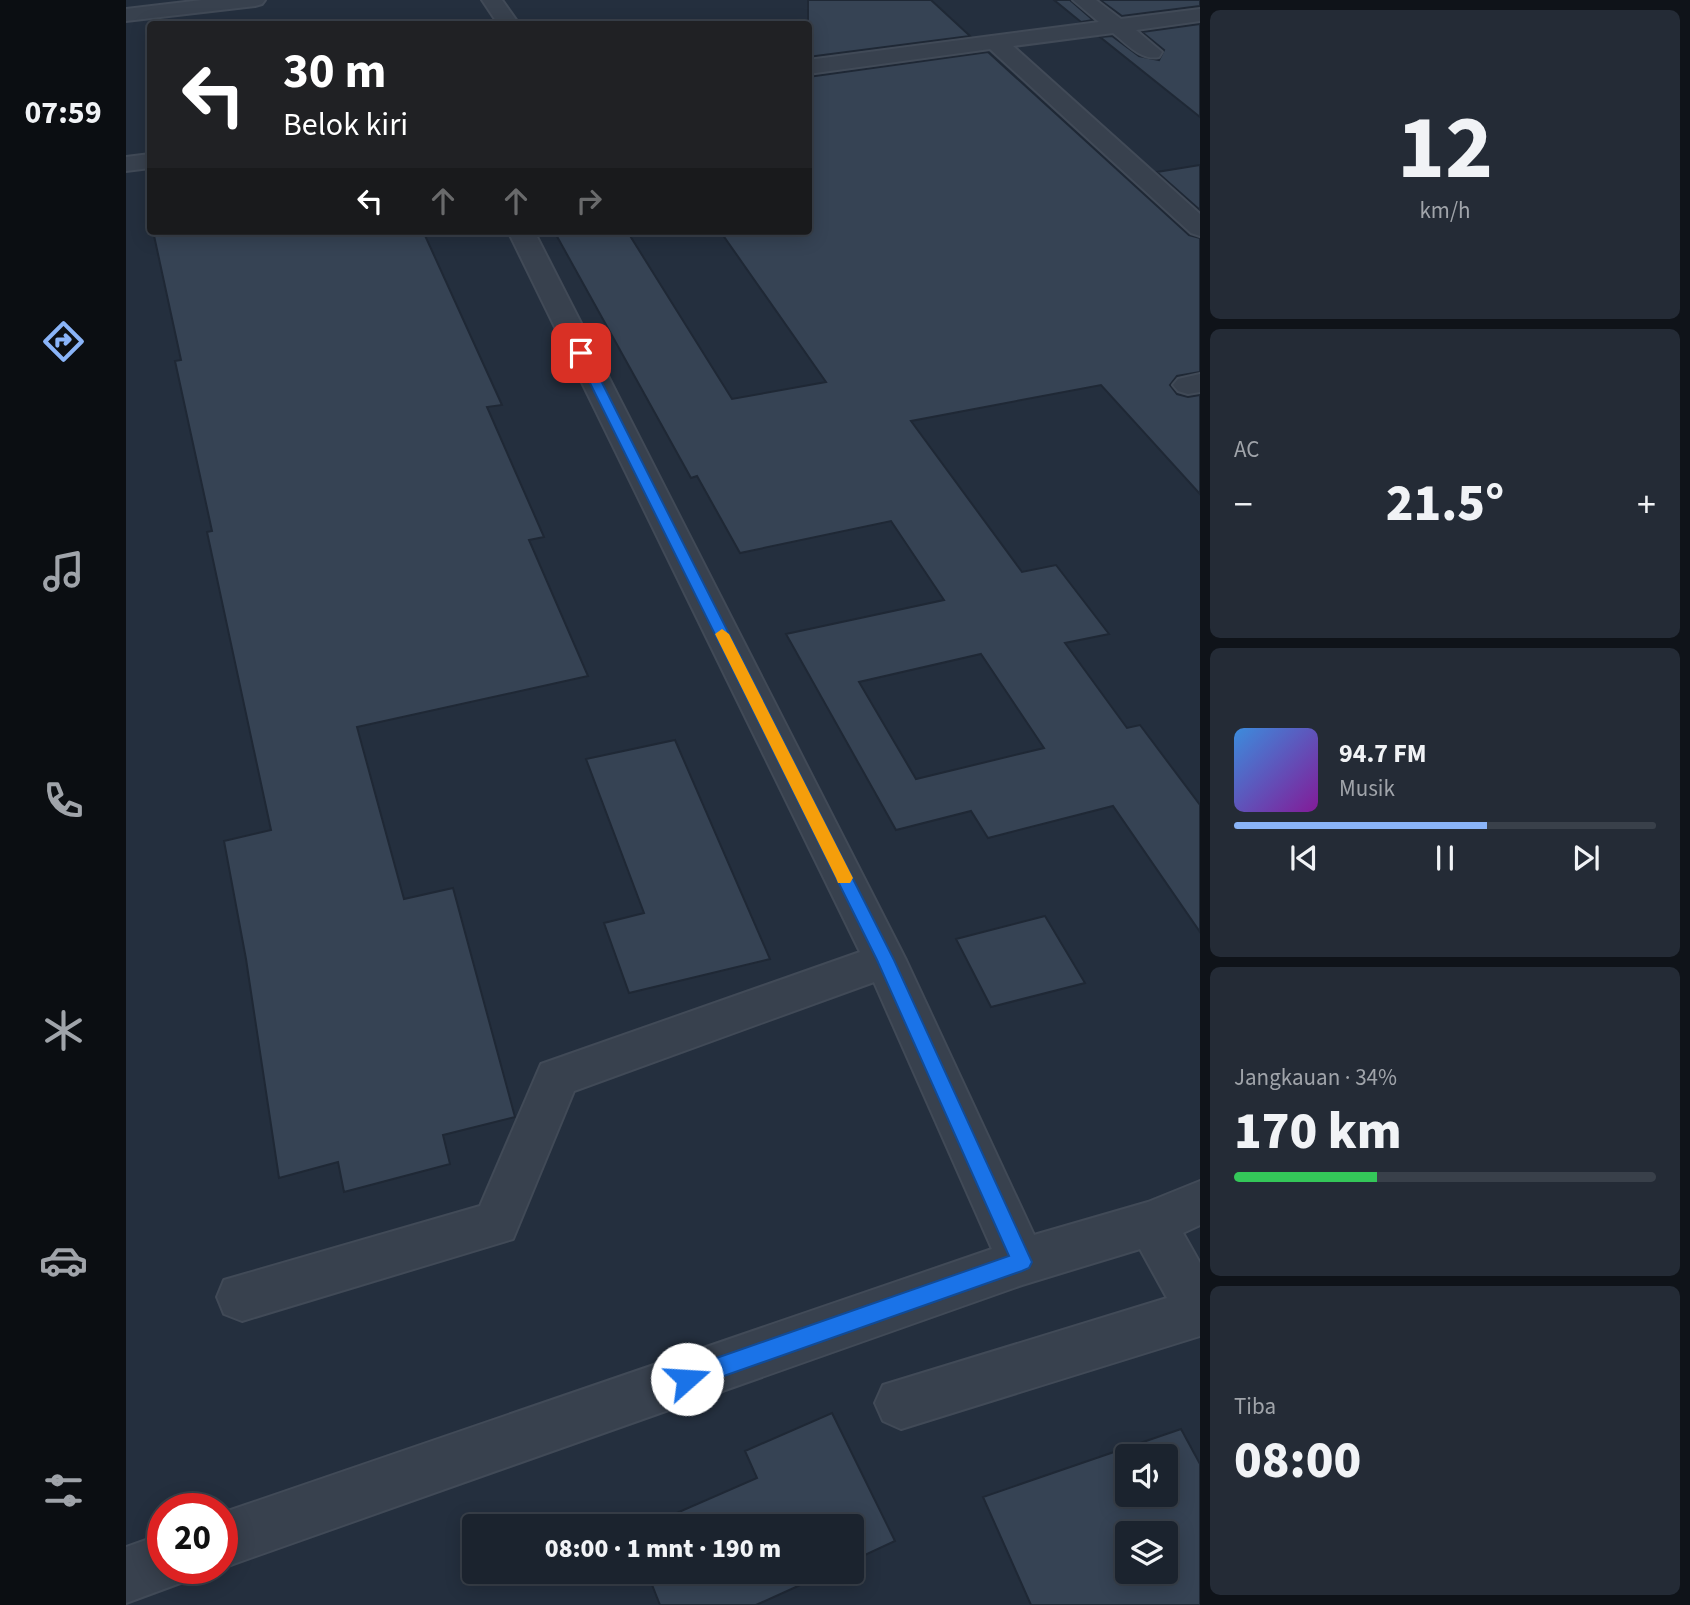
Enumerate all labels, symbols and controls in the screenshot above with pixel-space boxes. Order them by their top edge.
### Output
text: 30 m [283,37,387,107]
icon: left [168,49,259,140]
text: 12 [1397,84,1493,213]
text: 07:59 [24,90,102,136]
text: Belok kiri [283,102,408,148]
icon: left [351,182,389,220]
icon: ahead [424,182,462,220]
icon: ahead [497,182,535,220]
icon: right [570,182,608,220]
text: km/h [1419,194,1471,227]
icon: directions [39,317,88,366]
pin [551,323,611,383]
icon: arrive [562,334,600,372]
text: AC [1234,433,1259,466]
text: 21.5° [1386,467,1504,541]
text: − [1234,478,1253,532]
text: + [1637,478,1656,532]
icon: music [39,547,88,596]
text: 94.7 FM [1339,735,1427,772]
text: Musik [1339,772,1395,805]
icon: phone [39,776,88,825]
icon: previous [1285,839,1323,877]
icon: pause [1426,839,1464,877]
icon: next [1567,839,1605,877]
icon: climate [39,1006,88,1055]
text: Jangkauan · 34% [1234,1061,1397,1094]
text: 170 km [1234,1095,1402,1169]
icon: car [39,1236,88,1285]
position arrow [650,1342,724,1416]
text: Tiba [1234,1390,1276,1423]
text: 08:00 [1234,1424,1361,1498]
map controls [1115,1444,1178,1584]
button: sound [1115,1444,1178,1507]
icon: filters [39,1466,88,1515]
speed limit sign: 20 [147,1493,238,1584]
button: layers [1115,1521,1178,1584]
text: 08:00 · 1 mnt · 190 m [545,1530,781,1567]

